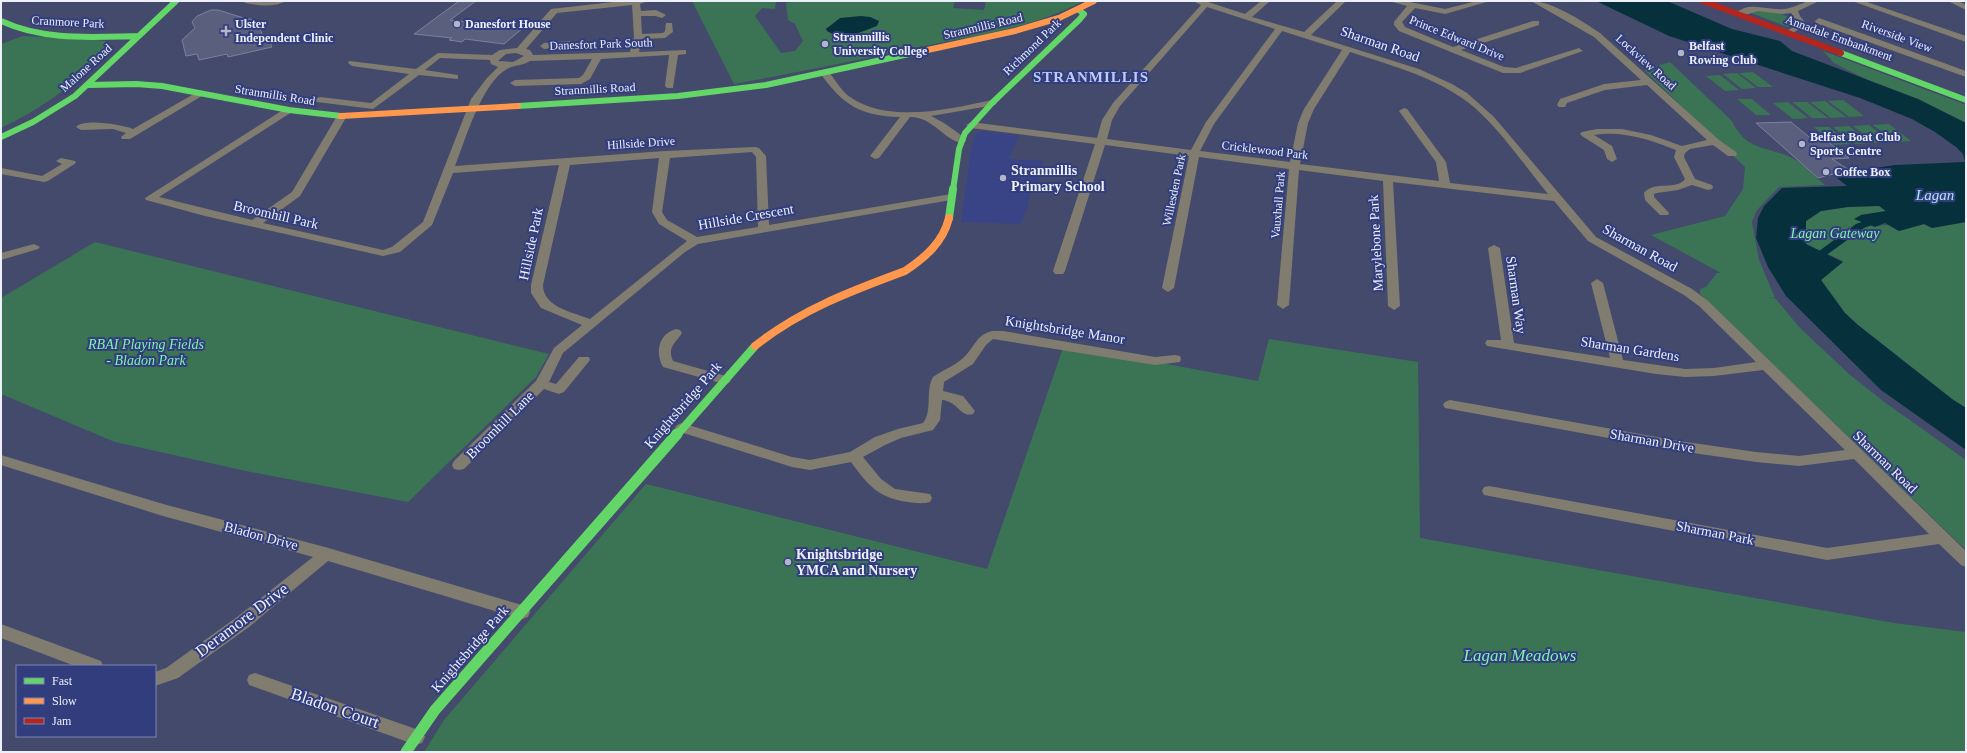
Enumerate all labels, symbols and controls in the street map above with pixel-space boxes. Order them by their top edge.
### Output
street label: Stranmillis Road [942,10,1024,42]
street label: Annadale Embankment [1784,12,1895,64]
street label: Cranmore Park [31,13,105,31]
street label: Prince Edward Drive [1407,13,1507,63]
street label: Richmond Park [1000,16,1064,78]
place label: Ulster Independent Clinic [235,17,334,45]
place label: Danesfort House [465,17,551,31]
street label: Riverside View [1860,17,1934,55]
marker: Danesfort House [452,19,462,29]
street label: Sharman Road [1338,23,1422,65]
marker: Ulster Independent Clinic [220,25,232,37]
place label: Stranmillis University College [833,30,928,58]
street label: Lockview Road [1613,31,1679,93]
street label: Danesfort Park South [549,35,653,53]
marker: Stranmillis University College [820,39,830,49]
place label: Belfast Rowing Club [1689,39,1757,67]
street label: Malone Road [57,41,115,95]
marker: Belfast Rowing Club [1676,48,1686,58]
district label: STRANMILLIS [1033,69,1149,85]
street label: Stranmillis Road [554,80,636,98]
street label: Stranmillis Road [234,82,316,108]
place label: Belfast Boat Club Sports Centre [1810,130,1901,158]
street label: Hillside Drive [606,134,676,152]
street label: Cricklewood Park [1221,138,1309,162]
marker: Belfast Boat Club Sports Centre [1797,139,1807,149]
street label: Willesden Park [1160,153,1188,227]
place label: Stranmillis Primary School [1011,163,1105,194]
place label: Coffee Box [1834,165,1890,179]
marker: Coffee Box [1821,167,1831,177]
street label: Vauxhall Park [1268,171,1288,239]
marker: Stranmillis Primary School [998,173,1008,183]
water label: Lagan [1915,187,1954,203]
street label: Marylebone Park [1366,194,1386,292]
street label: Broomhill Park [232,198,320,232]
street label: Hillside Crescent [697,201,795,233]
street label: Hillside Park [516,206,546,282]
street label: Sharman Road [1600,221,1680,275]
park label: Lagan Gateway [1789,226,1880,241]
street label: Sharman Way [1503,255,1529,335]
street label: Knightsbridge Manor [1004,313,1126,347]
street label: Sharman Gardens [1579,334,1681,364]
park label: RBAI Playing Fields - Bladon Park [87,337,204,368]
street label: Knightsbridge Park [641,359,725,451]
street label: Broomhill Lane [463,388,537,462]
street label: Sharman Drive [1609,426,1695,456]
street label: Sharman Road [1850,428,1920,496]
street label: Sharman Park [1675,518,1755,548]
street label: Bladon Drive [222,519,300,553]
place label: Knightsbridge YMCA and Nursery [796,547,917,578]
marker: Knightsbridge YMCA and Nursery [783,557,793,567]
street label: Deramore Drive [192,579,292,661]
street label: Knightsbridge Park [428,603,512,695]
park label: Lagan Meadows [1463,646,1577,665]
legend [16,665,156,737]
text: Fast [52,674,73,688]
street label: Bladon Court [288,684,382,732]
text: Slow [52,694,77,708]
text: Jam [52,714,72,728]

